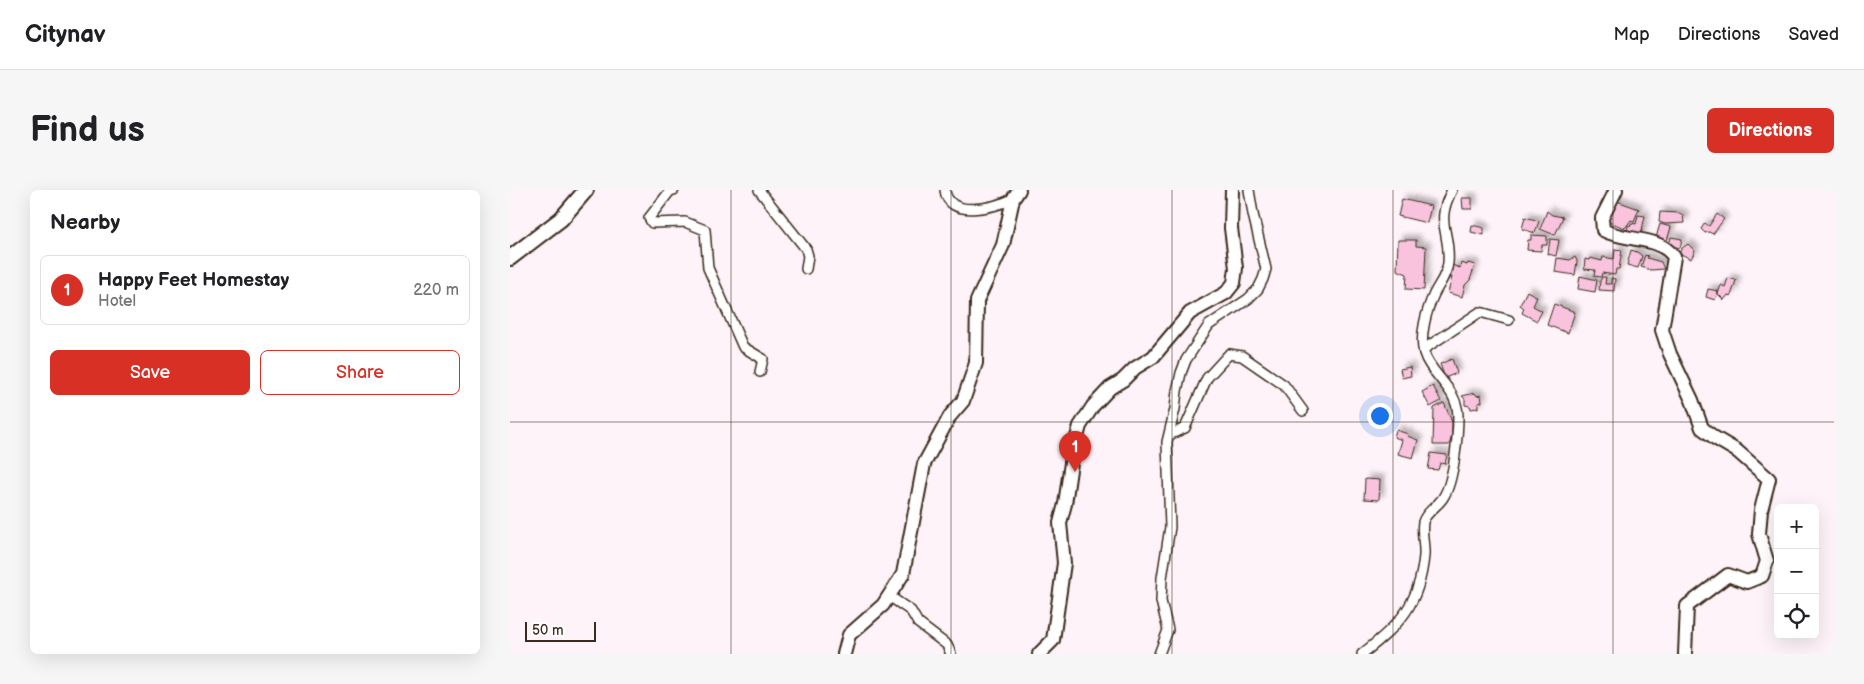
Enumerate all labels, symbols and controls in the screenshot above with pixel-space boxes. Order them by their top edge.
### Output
text: Citynav [25,20,106,49]
text: Map [1614,24,1650,45]
text: Directions [1678,24,1760,45]
text: Saved [1788,24,1839,45]
button: Directions [1707,108,1834,153]
text: Find us [30,109,145,152]
text: Nearby [50,210,120,235]
text: Happy Feet Homestay [98,269,289,292]
text: 1 [64,281,70,300]
text: 220 m [413,281,459,300]
text: Hotel [98,292,136,311]
button: Save [50,350,250,395]
button: Share [260,350,460,395]
your location [1367,403,1393,429]
pin: 1 [1059,431,1091,472]
map controls [1774,504,1819,639]
button: + [1774,504,1819,549]
button: − [1774,549,1819,594]
button: locate [1774,594,1819,639]
scale bar [525,619,596,642]
text: 50 m [532,622,564,639]

